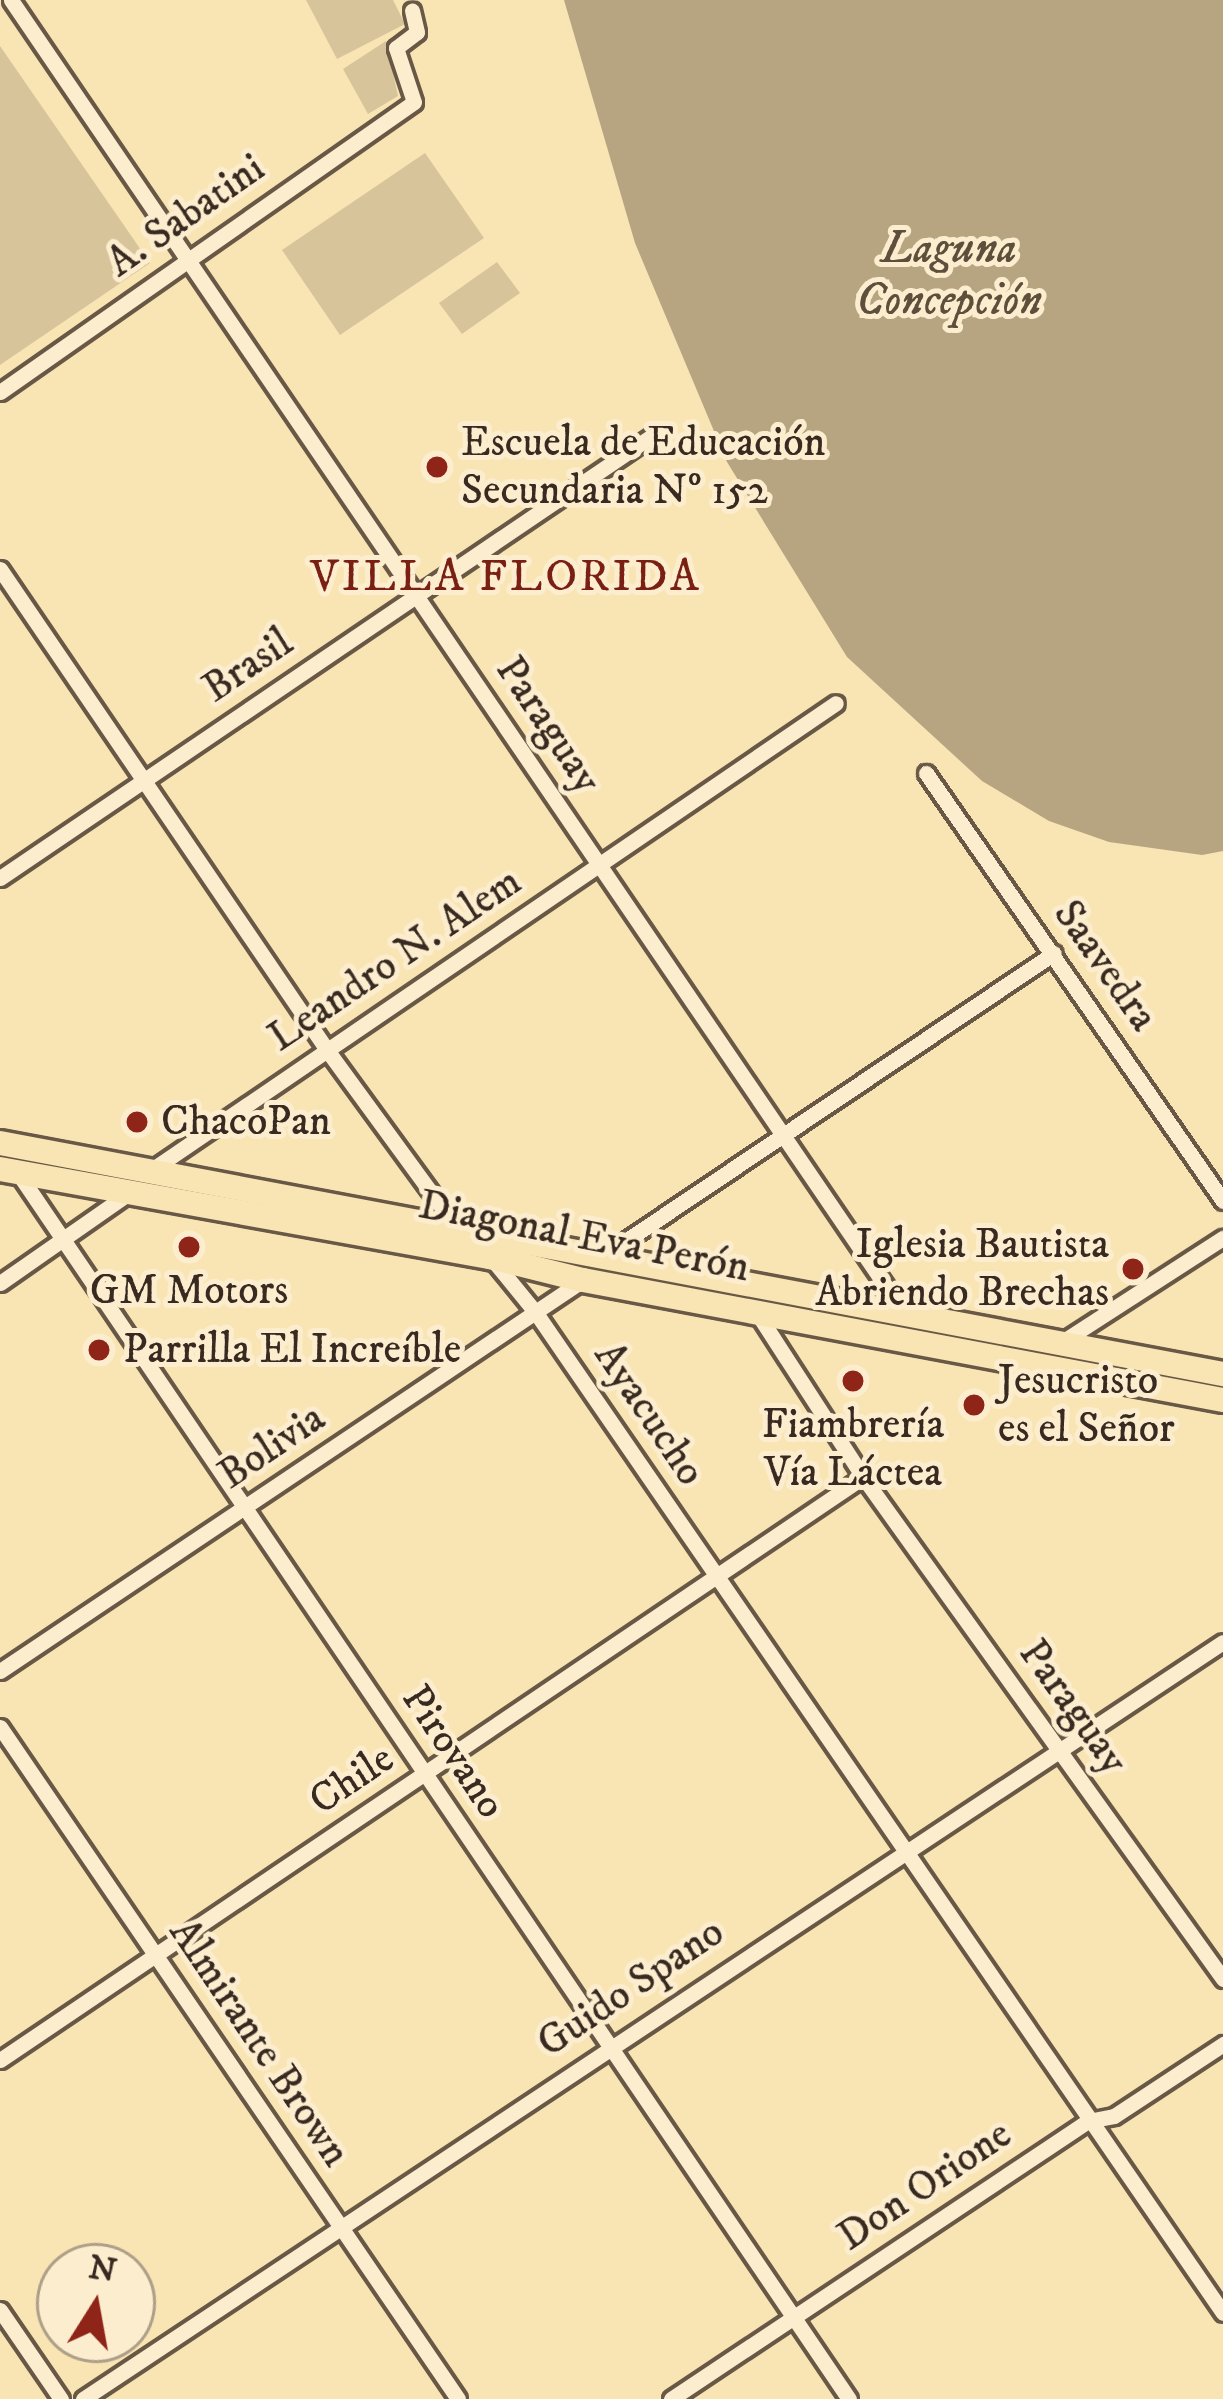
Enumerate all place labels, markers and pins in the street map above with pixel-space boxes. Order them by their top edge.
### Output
place label: Escuela de Educación Secundaria Nº 152 [461,418,826,516]
marker: Escuela de Educación Secundaria Nº 152 [424,454,450,480]
place label: ChacoPan [161,1097,331,1147]
marker: ChacoPan [124,1109,150,1135]
place label: Iglesia Bautista Abriendo Brechas [815,1220,1109,1318]
marker: GM Motors [176,1234,202,1260]
marker: Iglesia Bautista Abriendo Brechas [1120,1256,1146,1282]
place label: GM Motors [90,1266,288,1316]
place label: Parrilla El Increíble [123,1325,461,1375]
marker: Parrilla El Increíble [86,1337,112,1363]
place label: Jesucristo es el Señor [998,1356,1175,1454]
marker: Fiambrería Vía Láctea [840,1368,866,1394]
marker: Jesucristo es el Señor [961,1392,987,1418]
place label: Fiambrería Vía Láctea [762,1400,944,1498]

